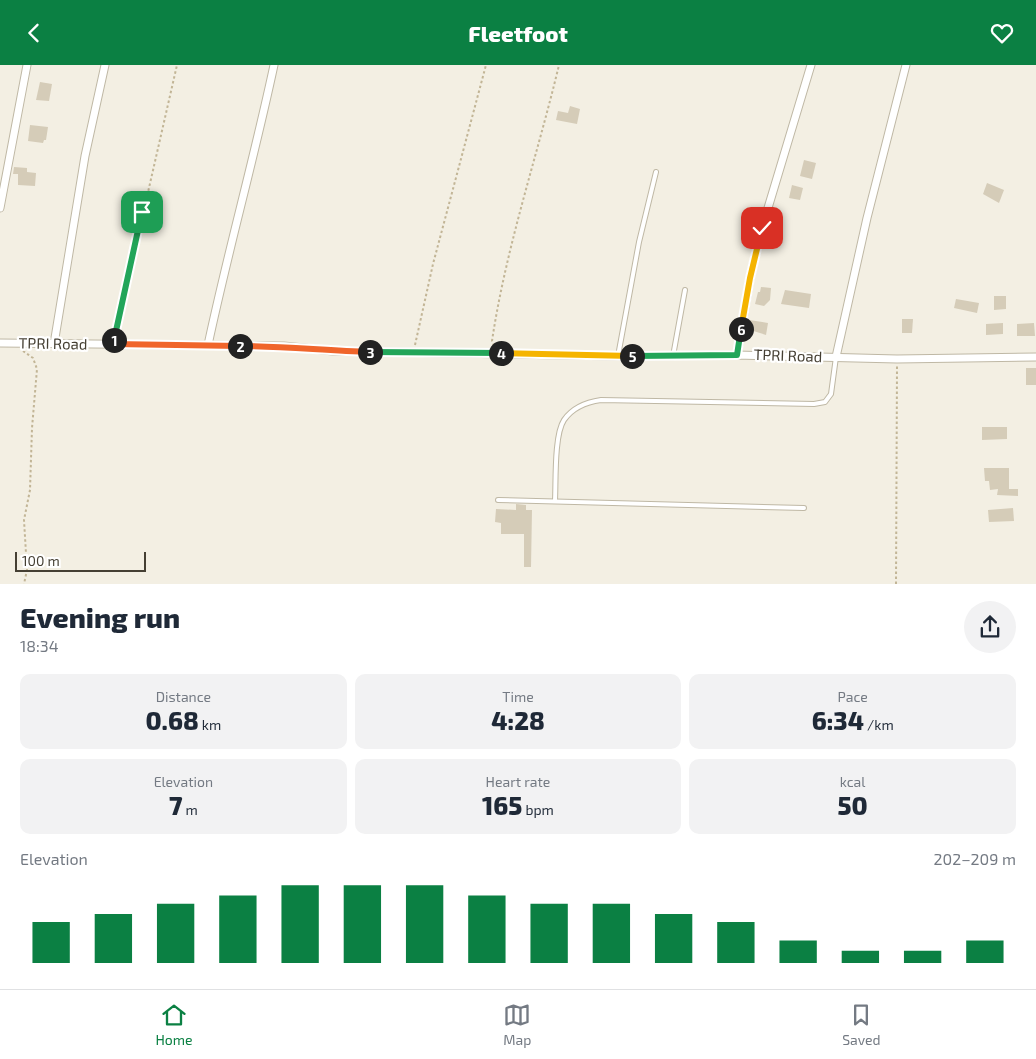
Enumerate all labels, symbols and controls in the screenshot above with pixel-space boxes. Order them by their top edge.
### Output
icon: back [20,19,48,47]
icon: heart [988,19,1016,47]
text: Fleetfoot [468,20,568,46]
pin [121,191,163,233]
icon: arrive [128,198,156,226]
pin [741,207,783,249]
icon: check [748,214,776,242]
pin: 6 [728,317,754,341]
text: 6 [737,321,746,338]
pin: 1 [102,327,126,353]
text: 1 [111,332,118,349]
street label: TPRI Road [19,333,87,353]
pin: 2 [228,333,252,359]
text: 2 [236,338,245,355]
pin: 3 [358,339,382,365]
pin: 4 [488,341,514,365]
pin: 5 [620,343,644,369]
text: 3 [367,344,374,361]
text: 4 [497,345,506,362]
street label: TPRI Road [753,345,823,365]
text: 5 [629,348,636,365]
scale bar [15,549,146,572]
text: 100 m [22,552,60,569]
text: Evening run [20,600,180,634]
button: share [964,601,1016,653]
text: 18:34 [20,636,59,655]
text: Distance [156,688,211,705]
text: Time [502,688,534,705]
text: Pace [838,688,868,705]
text: 0.68 [145,705,199,735]
text: 4:28 [491,705,545,735]
text: 6:34 [812,705,864,735]
text: km [199,716,221,733]
text: /km [864,716,894,733]
text: Elevation [154,773,213,790]
text: Heart rate [486,773,550,790]
text: kcal [840,773,865,790]
text: 7 [169,790,182,820]
text: 165 [482,790,522,820]
text: 50 [838,790,868,820]
text: m [182,801,198,818]
text: bpm [522,801,554,818]
text: Elevation [20,849,88,868]
text: 202–209 m [934,849,1016,868]
tab: Home [155,1001,192,1048]
tab: Map [503,1001,531,1048]
tab: Saved [842,1001,881,1048]

